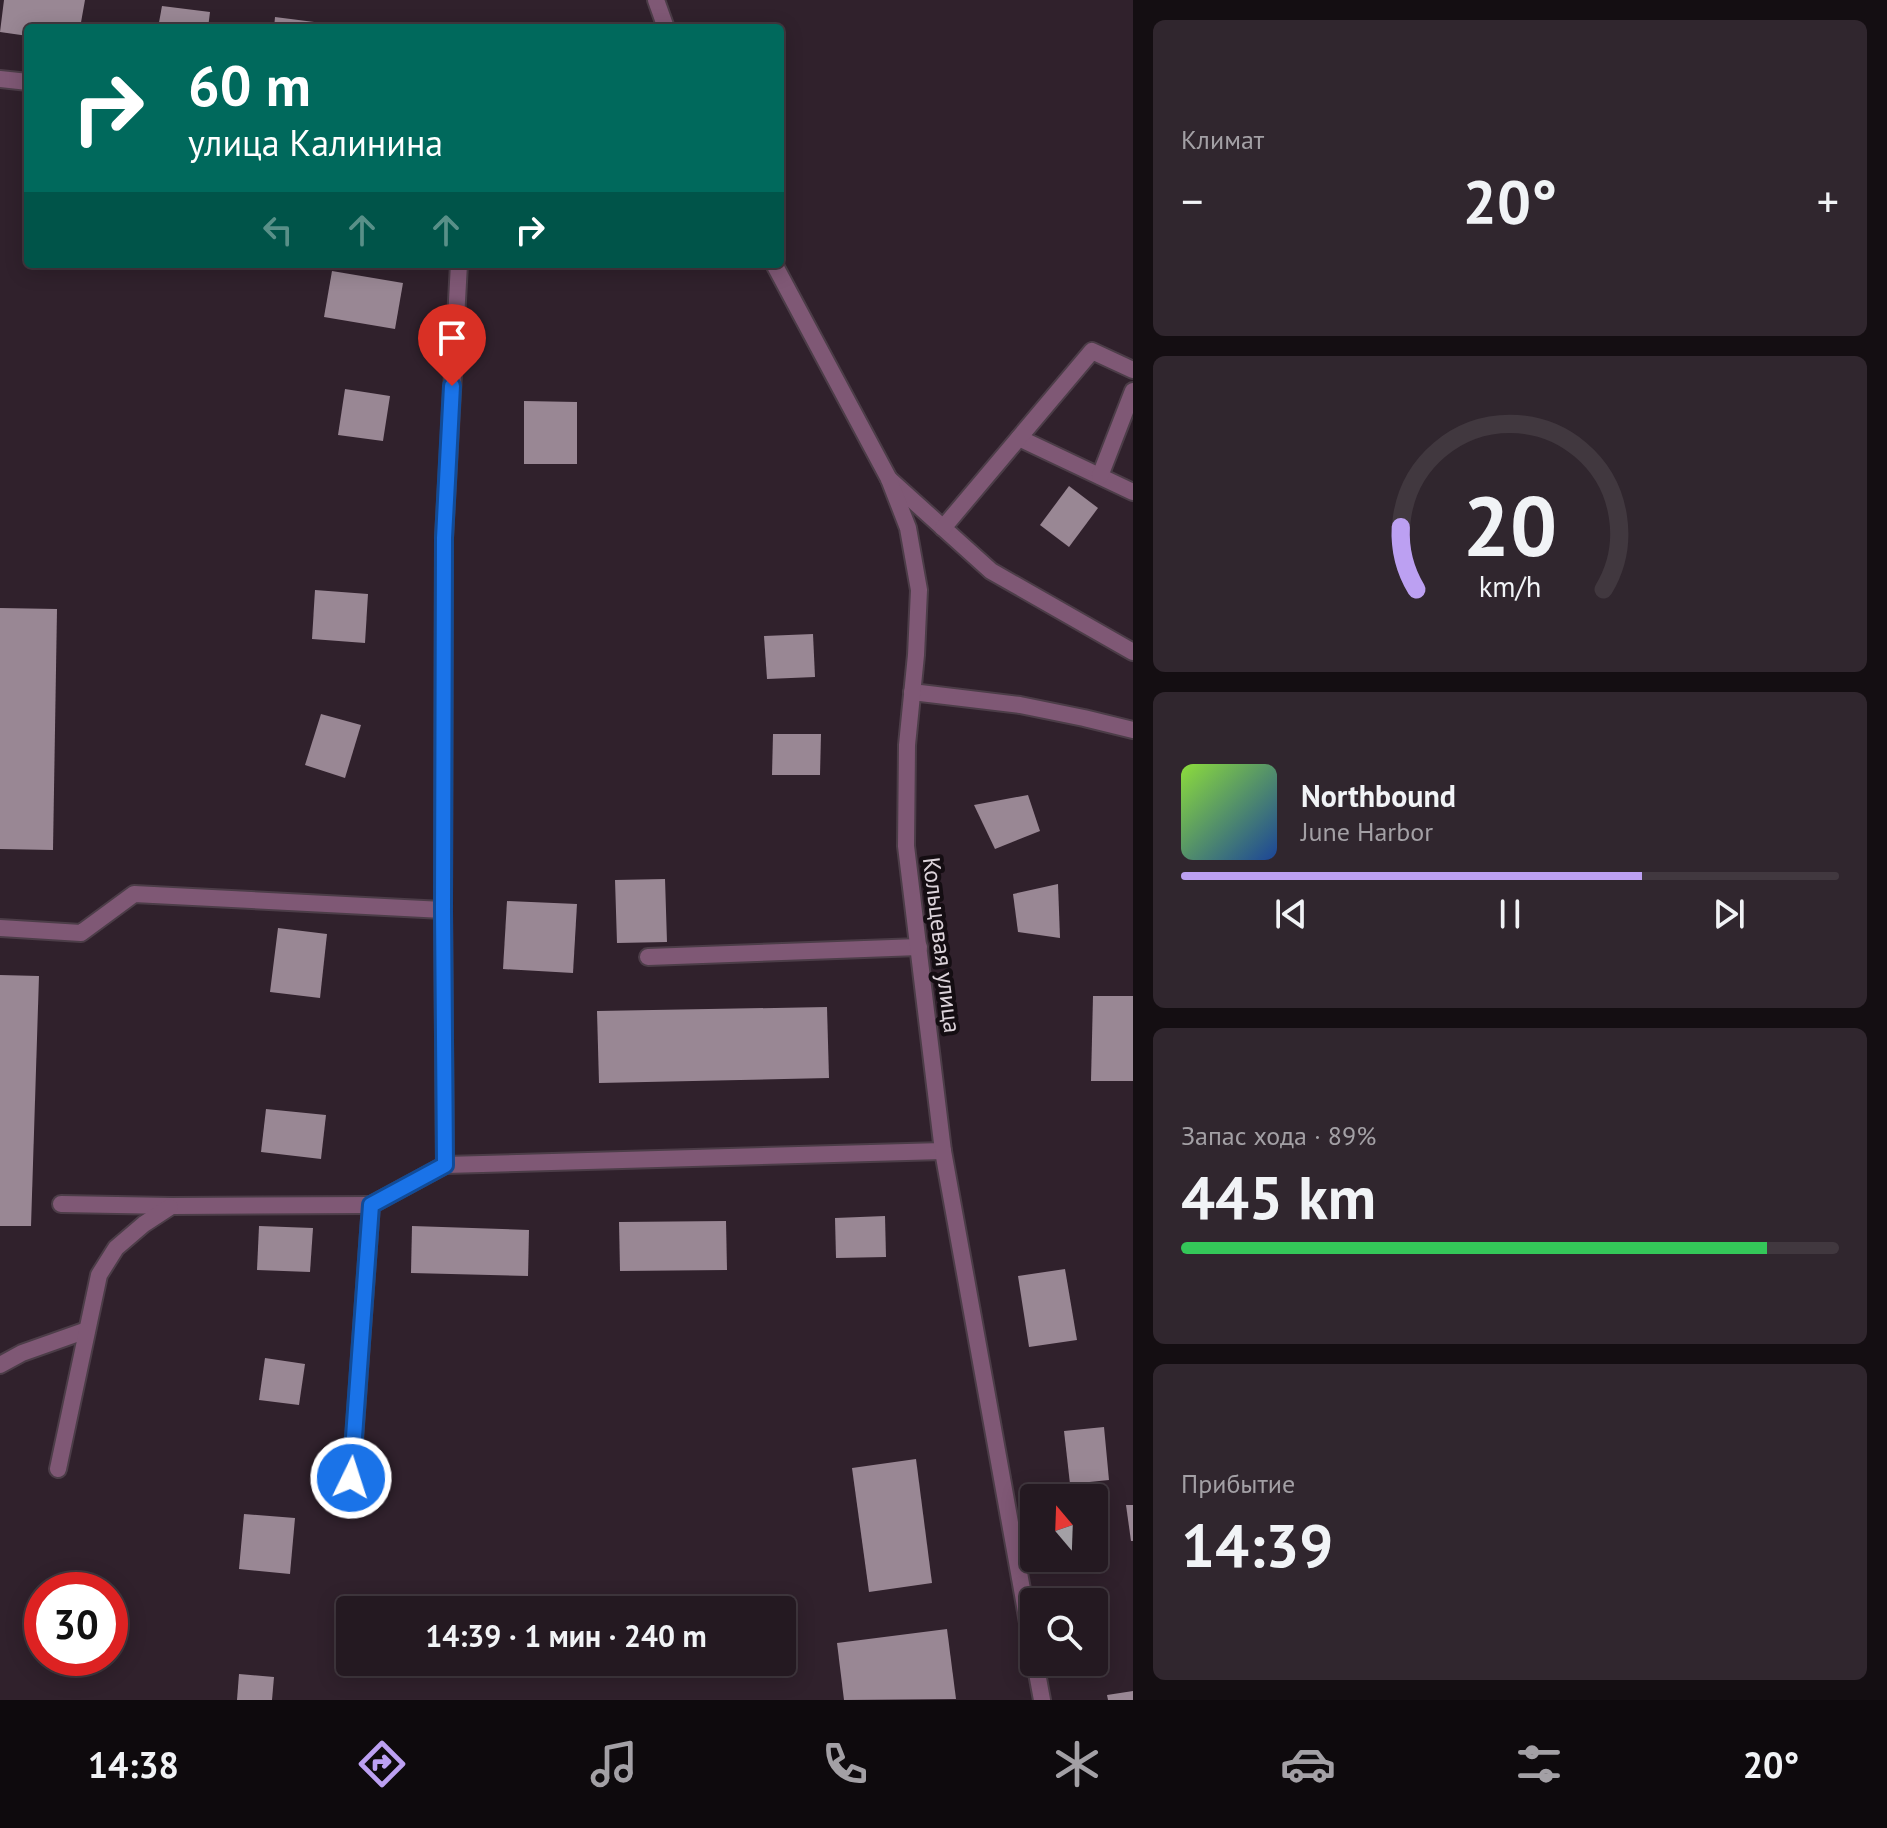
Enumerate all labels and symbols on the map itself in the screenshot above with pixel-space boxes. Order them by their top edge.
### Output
pin [418,304,486,386]
street label: Кольцевая улица [916,855,968,1035]
position arrow [309,1436,393,1520]
north arrow [1020,1484,1108,1572]
speed limit sign: 30 [24,1572,128,1676]

